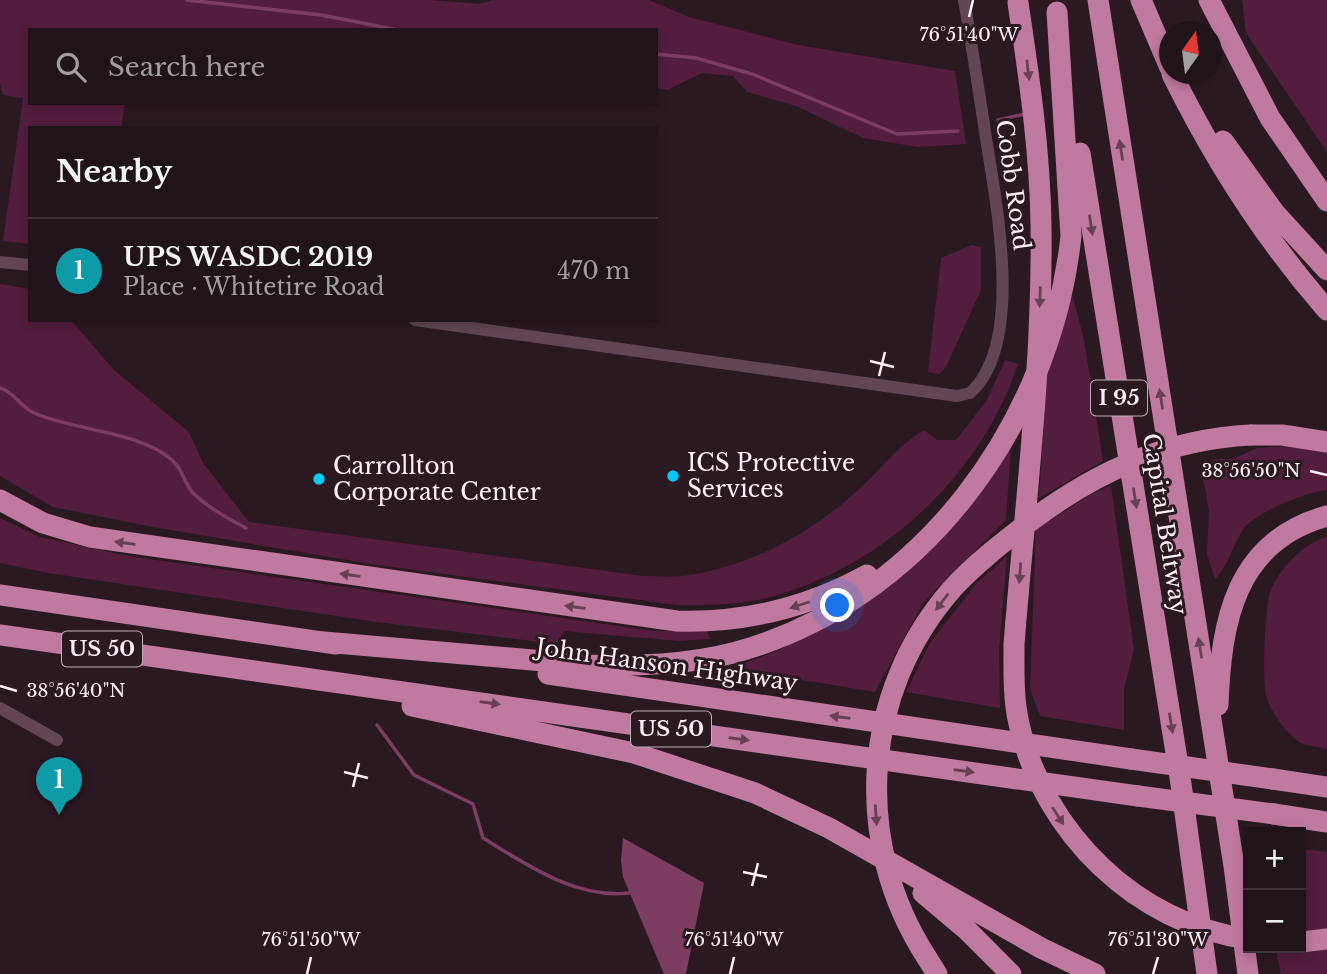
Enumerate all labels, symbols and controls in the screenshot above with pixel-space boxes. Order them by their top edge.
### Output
north arrow [1159,21,1222,84]
text: 76°51'40"W [919,24,1019,46]
search box [28,28,658,105]
icon: search [52,48,90,86]
text: Search here [108,51,265,83]
one-way arrow [1023,59,1034,81]
street label: Cobb Road [990,118,1036,252]
one-way arrow [1115,139,1126,161]
text: Nearby [56,153,172,190]
one-way arrow [1086,214,1097,236]
text: UPS WASDC 2019 [123,241,373,273]
text: 1 [74,257,84,285]
text: 470 m [557,257,630,285]
text: Place · Whitetire Road [123,273,385,301]
one-way arrow [1034,286,1045,308]
road number: I 95 [1091,380,1147,416]
one-way arrow [1155,388,1166,410]
street label: Capital Beltway [1137,431,1193,617]
place label: ICS Protective Services [687,449,855,503]
place label: Carrollton Corporate Center [333,452,541,506]
text: 38°56'50"N [1201,460,1301,482]
marker: ICS Protective Services [665,468,681,484]
marker: Carrollton Corporate Center [311,471,327,487]
one-way arrow [1130,487,1141,509]
one-way arrow [114,537,136,548]
one-way arrow [1014,562,1025,584]
one-way arrow [339,569,361,580]
your location [820,588,854,622]
one-way arrow [935,593,949,612]
one-way arrow [790,600,811,611]
one-way arrow [564,601,586,612]
road number: US 50 [62,632,142,666]
street label: John Hanson Highway [531,632,800,697]
one-way arrow [1194,636,1205,658]
text: 38°56'40"N [26,680,126,702]
one-way arrow [479,698,501,709]
one-way arrow [829,711,851,722]
road number: US 50 [631,712,711,746]
one-way arrow [1166,712,1177,734]
one-way arrow [728,734,750,745]
pin: 1 [36,757,82,815]
one-way arrow [953,766,975,777]
one-way arrow [871,804,882,826]
one-way arrow [1052,806,1065,825]
map controls [1243,827,1306,953]
button: + [1243,827,1306,890]
button: − [1243,890,1306,953]
text: 76°51'50"W [261,929,361,951]
text: 76°51'40"W [684,929,784,951]
text: 76°51'30"W [1108,929,1209,951]

